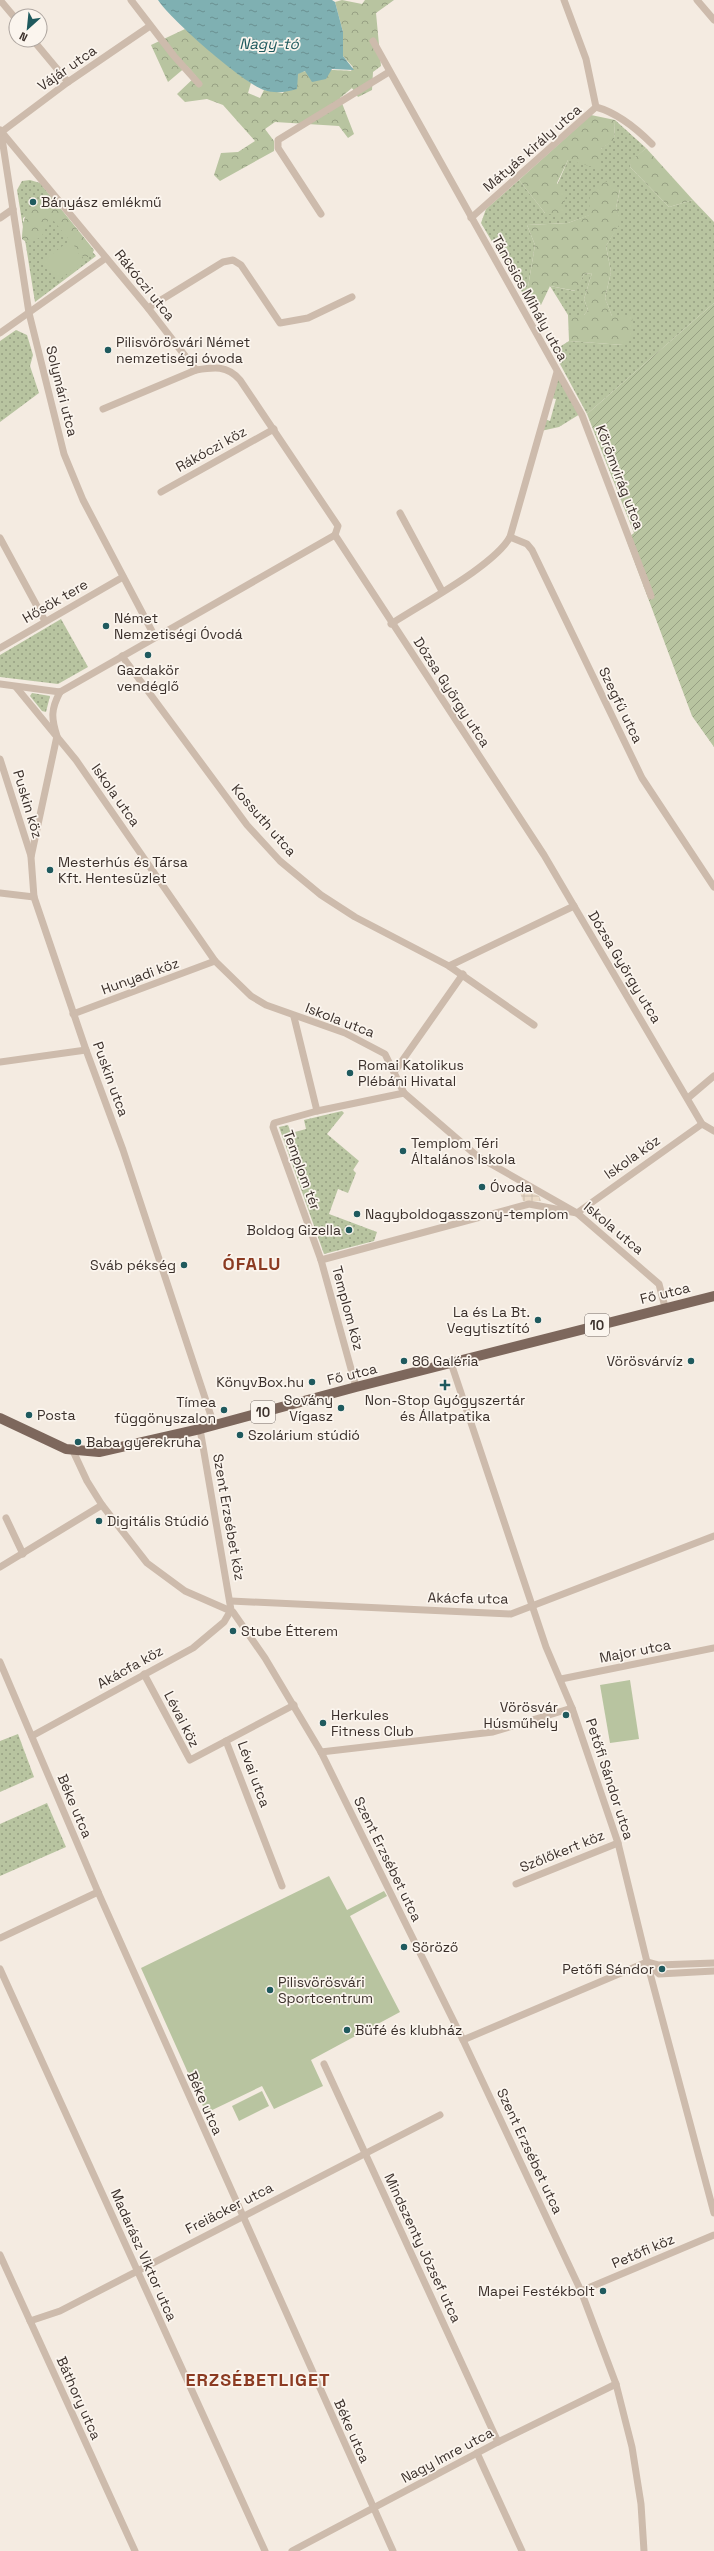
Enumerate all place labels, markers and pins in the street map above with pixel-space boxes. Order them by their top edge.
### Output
place label: Bányász emlékmű [41,193,162,211]
marker: Bányász emlékmű [28,197,38,207]
place label: Pilisvörösvári Német nemzetiségi óvoda [116,333,250,367]
marker: Pilisvörösvári Német nemzetiségi óvoda [103,345,113,355]
place label: Német Nemzetiségi Óvodá [114,609,243,643]
marker: Német Nemzetiségi Óvodá [101,621,111,631]
marker: Gazdakör vendéglő [143,650,153,660]
place label: Gazdakör vendéglő [117,661,179,695]
place label: Mesterhús és Társa Kft. Hentesüzlet [58,853,188,887]
marker: Mesterhús és Társa Kft. Hentesüzlet [45,865,55,875]
place label: Romai Katolikus Plébáni Hivatal [358,1056,464,1090]
marker: Romai Katolikus Plébáni Hivatal [345,1068,355,1078]
place label: Templom Téri Általános Iskola [411,1134,515,1168]
marker: Templom Téri Általános Iskola [398,1146,408,1156]
place label: Óvoda [490,1178,532,1196]
marker: Óvoda [477,1182,487,1192]
place label: Nagyboldogasszony-templom [365,1205,569,1223]
marker: Nagyboldogasszony-templom [352,1209,362,1219]
place label: Boldog Gizella [247,1221,341,1239]
marker: Boldog Gizella [344,1225,354,1235]
place label: Sváb pékség [90,1256,176,1274]
marker: Sváb pékség [179,1260,189,1270]
place label: La és La Bt. Vegytisztító [447,1303,530,1337]
marker: La és La Bt. Vegytisztító [533,1315,543,1325]
place label: 86 Galéria [412,1352,479,1370]
place label: Vörösvárvíz [606,1352,683,1370]
marker: 86 Galéria [399,1356,409,1366]
marker: Vörösvárvíz [686,1356,696,1366]
place label: KönyvBox.hu [216,1373,304,1391]
marker: KönyvBox.hu [307,1377,317,1387]
marker: Non-Stop Gyógyszertár és Állatpatika [440,1380,450,1390]
place label: Sovány Vígasz [284,1391,333,1425]
place label: Non-Stop Gyógyszertár és Állatpatika [365,1391,525,1425]
place label: Tímea függönyszalon [114,1393,216,1427]
marker: Sovány Vígasz [336,1403,346,1413]
marker: Tímea függönyszalon [219,1405,229,1415]
place label: Posta [37,1406,76,1424]
marker: Posta [24,1410,34,1420]
place label: Szolárium stúdió [248,1426,360,1444]
marker: Szolárium stúdió [235,1430,245,1440]
place label: Baba gyerekruha [86,1433,201,1451]
marker: Baba gyerekruha [73,1437,83,1447]
place label: Digitális Stúdió [107,1512,209,1530]
marker: Digitális Stúdió [94,1516,104,1526]
place label: Stube Étterem [241,1622,338,1640]
marker: Stube Étterem [228,1626,238,1636]
place label: Vörösvár Húsműhely [484,1698,558,1732]
place label: Herkules Fitness Club [331,1706,414,1740]
marker: Vörösvár Húsműhely [561,1710,571,1720]
marker: Herkules Fitness Club [318,1718,328,1728]
place label: Söröző [412,1938,458,1956]
marker: Söröző [399,1942,409,1952]
place label: Petőfi Sándor [562,1960,654,1978]
marker: Petőfi Sándor [657,1964,667,1974]
place label: Pilisvörösvári Sportcentrum [278,1973,373,2007]
marker: Pilisvörösvári Sportcentrum [265,1985,275,1995]
place label: Büfé és klubház [355,2021,462,2039]
marker: Büfé és klubház [342,2025,352,2035]
place label: Mapei Festékbolt [478,2282,595,2300]
marker: Mapei Festékbolt [598,2286,608,2296]

